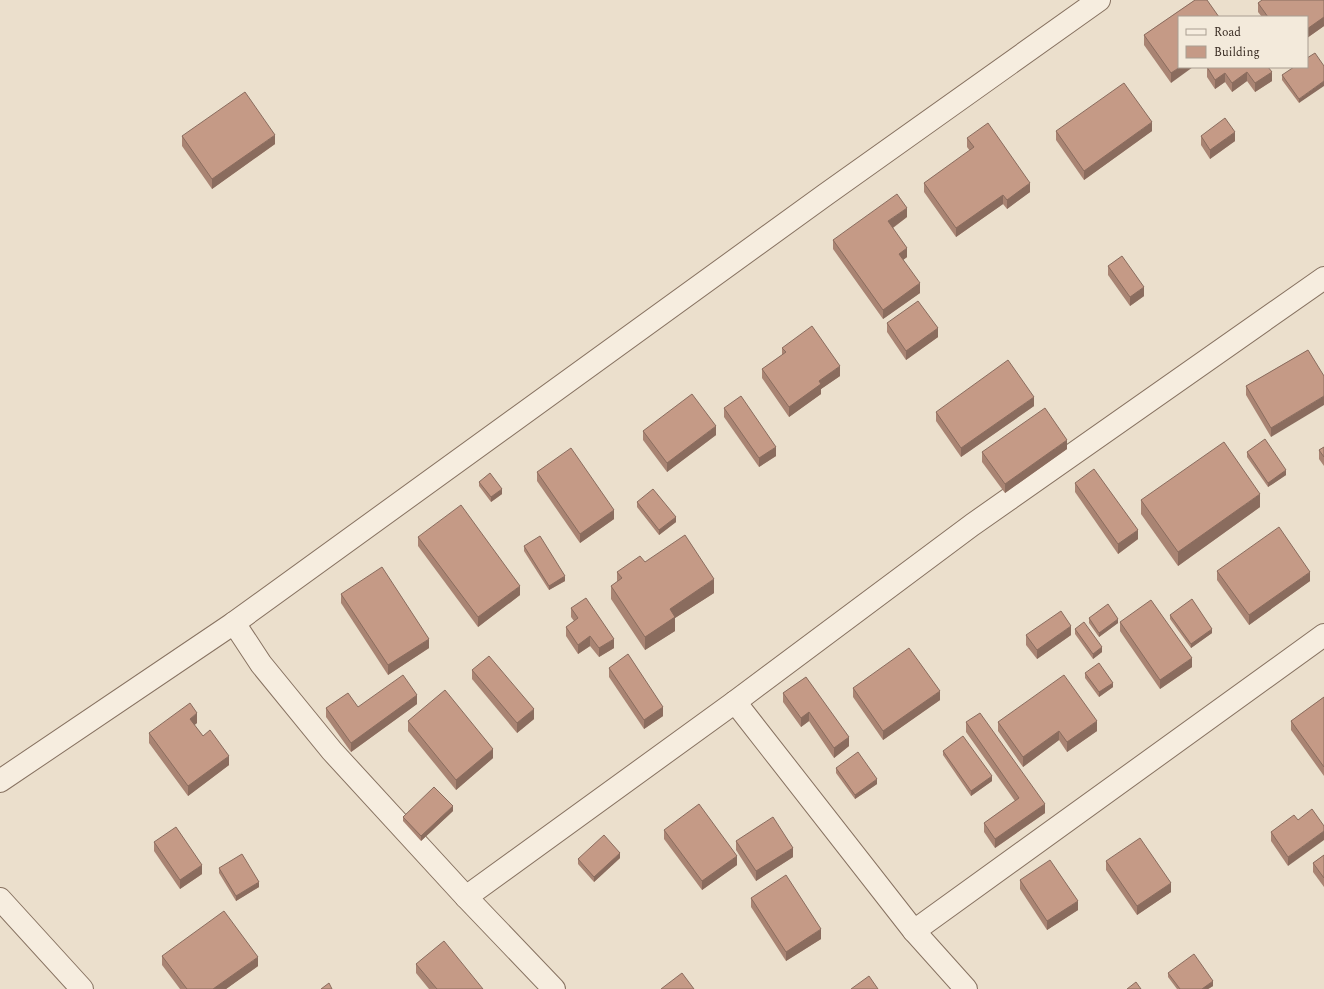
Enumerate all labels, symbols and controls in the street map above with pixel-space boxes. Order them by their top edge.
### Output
legend [1178,16,1308,68]
text: Road [1214,23,1241,42]
text: Building [1214,43,1260,62]

